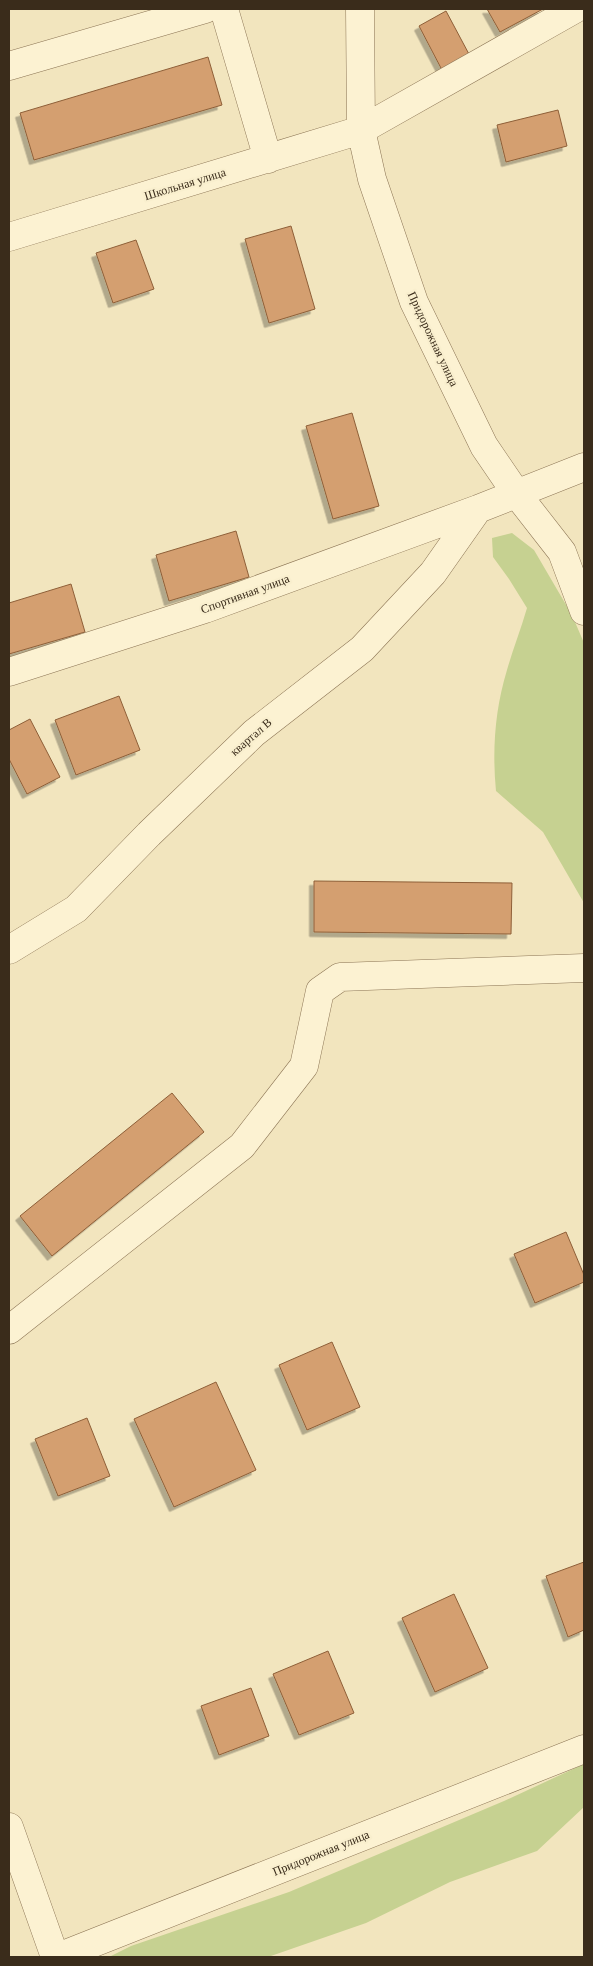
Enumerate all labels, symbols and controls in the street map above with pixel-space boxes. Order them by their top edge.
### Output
street label: Школьная улица [143,165,228,203]
street label: Придорожная улица [405,289,461,389]
street label: Спортивная улица [199,571,292,617]
street label: квартал В [227,715,275,759]
street label: Придорожная улица [271,1827,372,1879]

